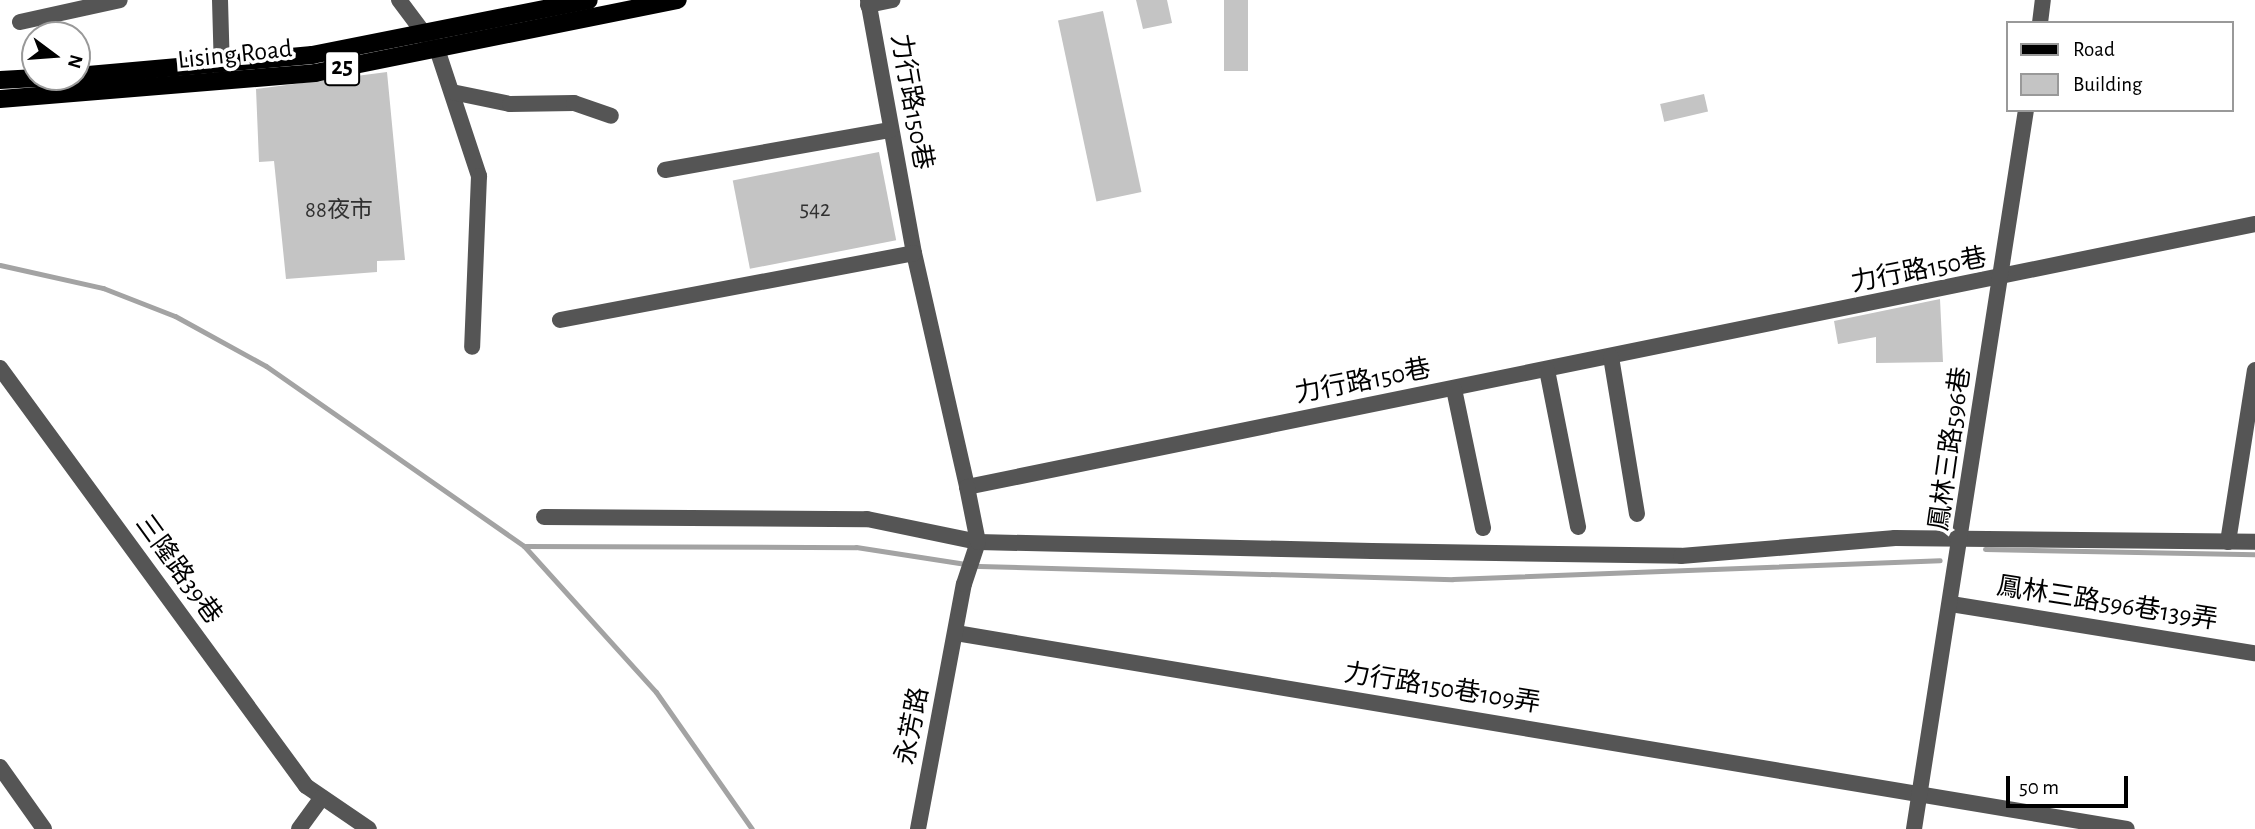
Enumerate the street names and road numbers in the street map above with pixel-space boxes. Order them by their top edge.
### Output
street label: 力行路150巷 [884,32,938,172]
street label: Lising Road [176,33,294,77]
road number: 25 [323,47,361,88]
street label: 力行路150巷 [1849,243,1989,299]
street label: 力行路150巷 [1293,354,1433,410]
street label: 鳳林三路596巷 [1924,365,1978,533]
street label: 三隆路39巷 [128,509,228,631]
street label: 鳳林三路596巷139弄 [1994,571,2220,637]
street label: 力行路150巷109弄 [1342,658,1542,720]
street label: 永芳路 [890,685,936,767]

